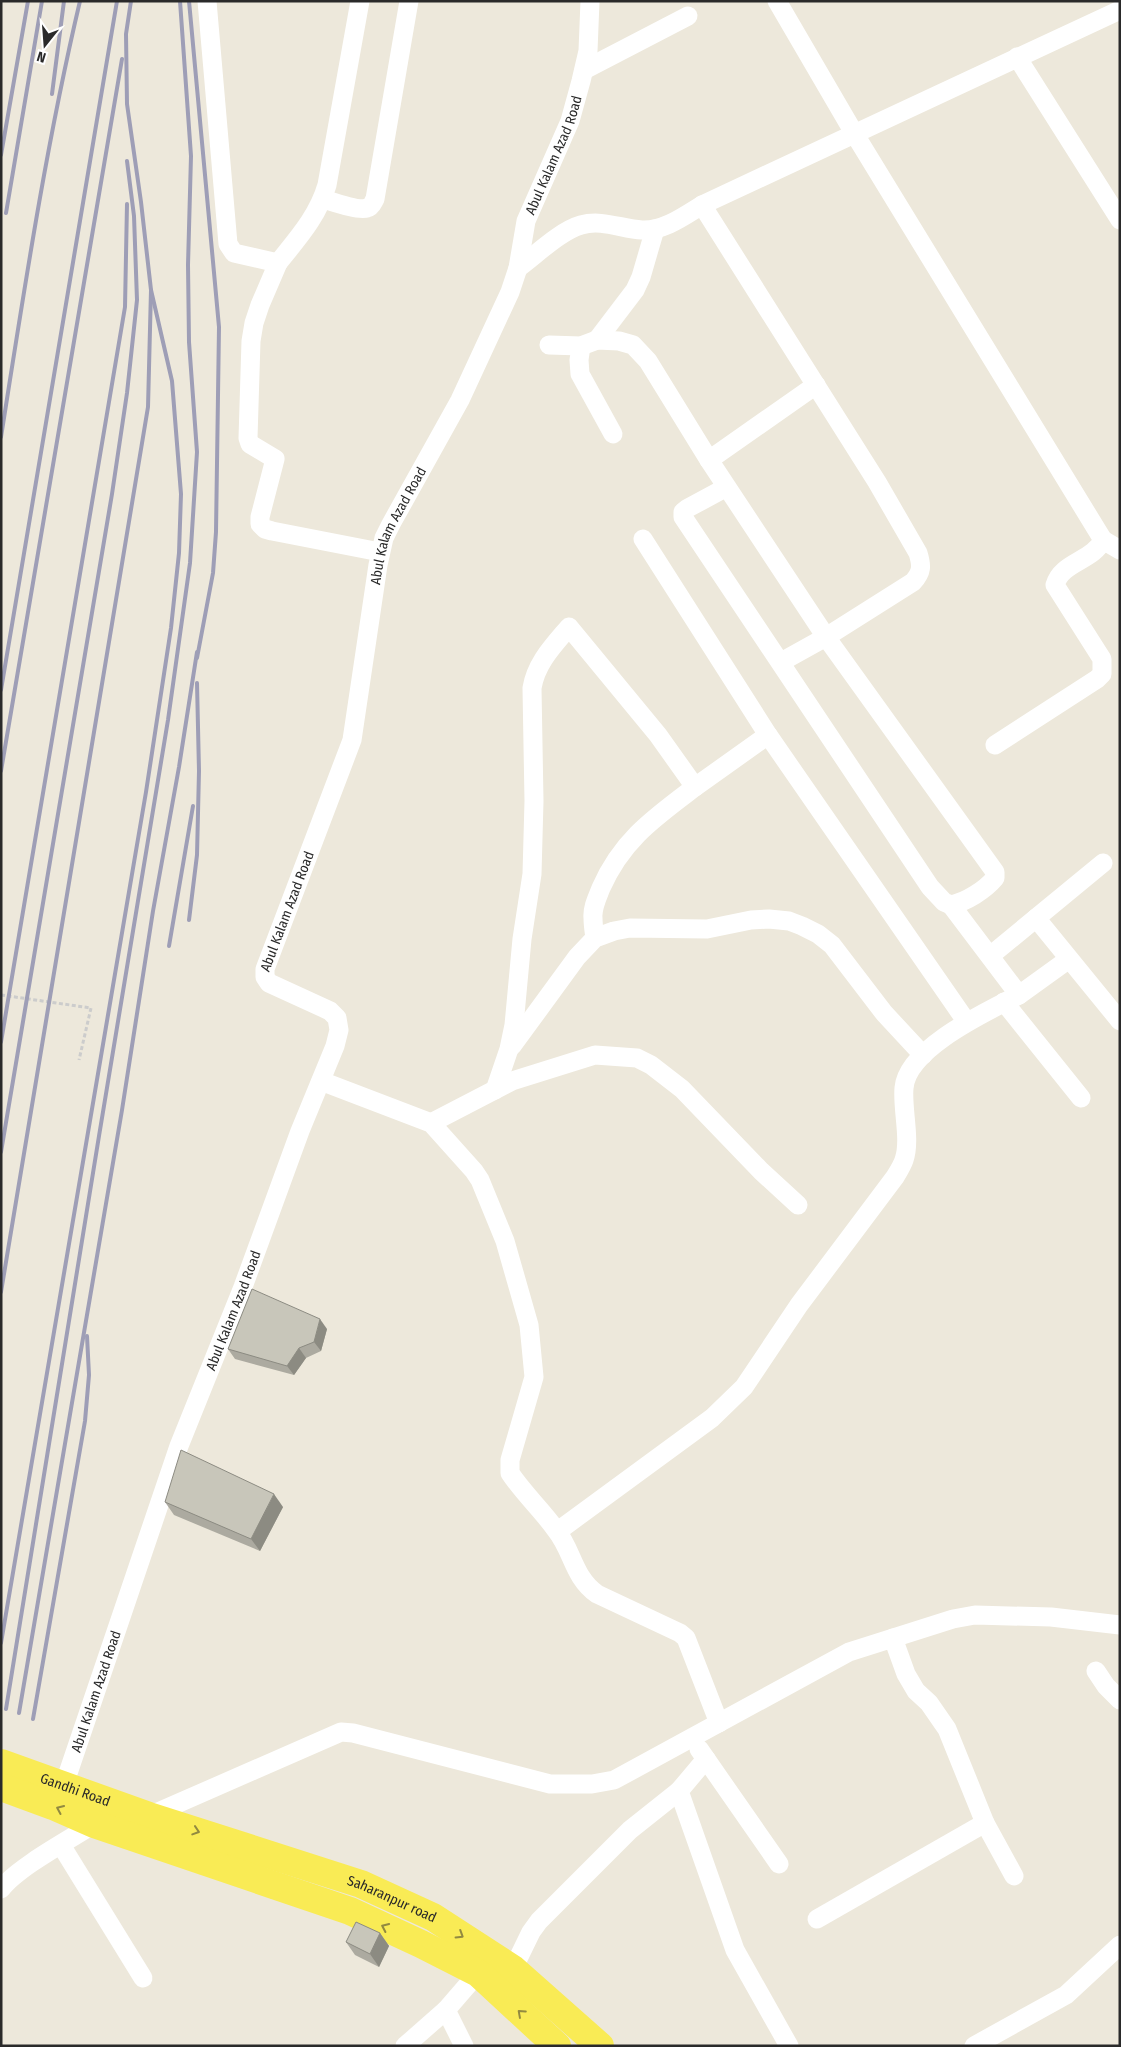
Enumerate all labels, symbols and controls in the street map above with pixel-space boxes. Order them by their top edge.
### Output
north arrow [20,20,70,70]
text: N [35,48,48,66]
street label: Abul Kalam Azad Road [521,94,585,217]
street label: Abul Kalam Azad Road [367,464,430,586]
street label: Abul Kalam Azad Road [256,849,317,974]
street label: Abul Kalam Azad Road [202,1248,264,1373]
street label: Abul Kalam Azad Road [67,1628,124,1754]
street label: Gandhi Road [38,1769,113,1810]
one-way arrow [56,1805,65,1815]
one-way arrow [191,1825,199,1835]
street label: Saharanpur road [345,1872,439,1926]
one-way arrow [381,1923,390,1933]
one-way arrow [455,1928,464,1938]
one-way arrow [518,2010,527,2019]

